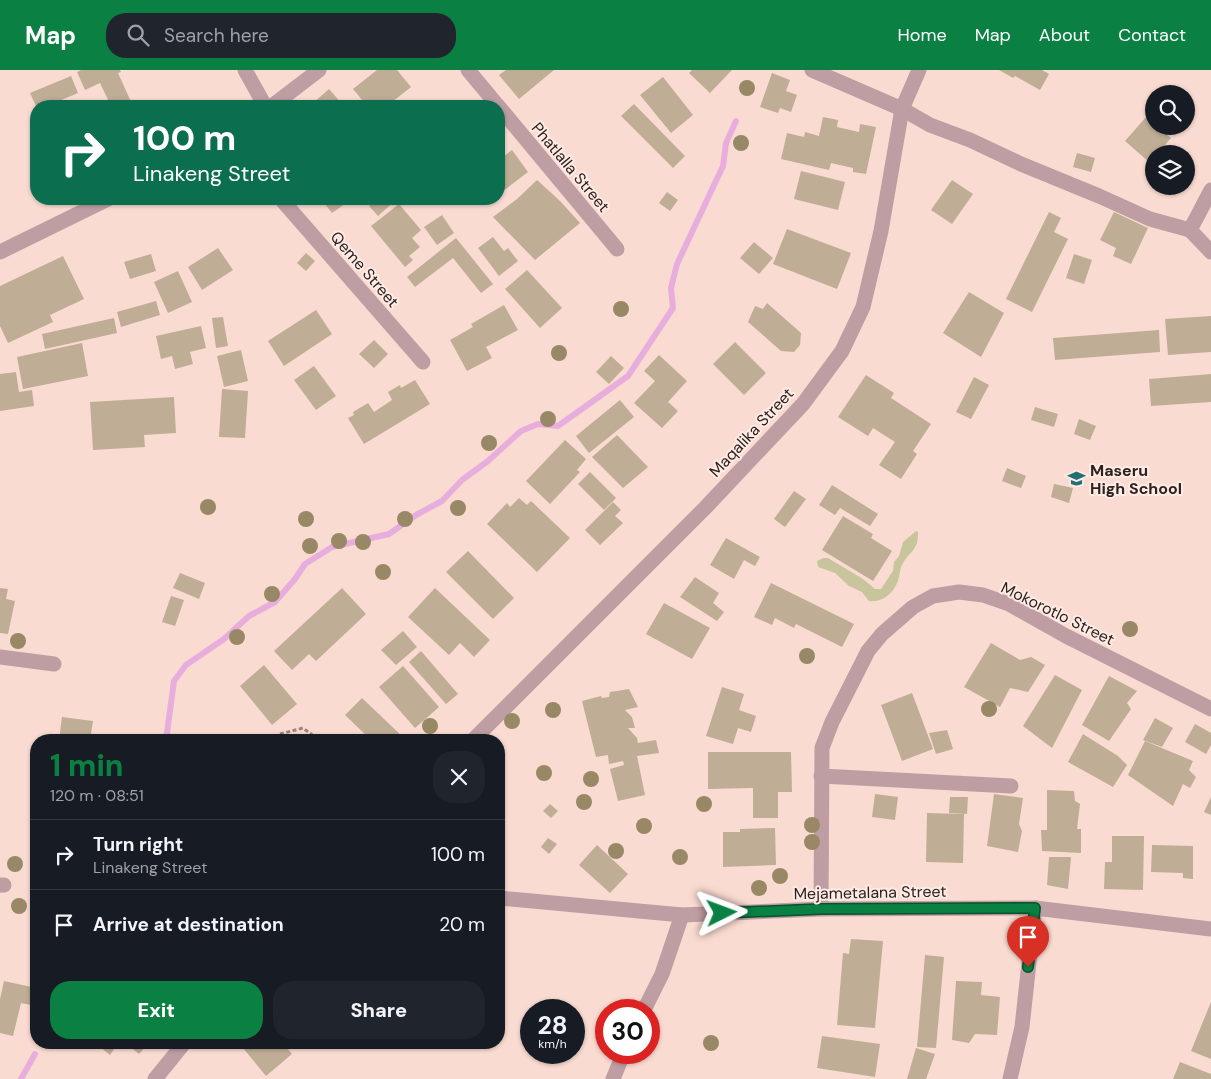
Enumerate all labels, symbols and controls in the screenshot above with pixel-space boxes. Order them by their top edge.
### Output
search box [106,13,456,58]
text: Map [25,20,76,51]
icon: search [124,21,152,49]
text: Search here [164,23,269,48]
text: Home [897,23,947,47]
text: Map [975,23,1011,47]
text: About [1039,23,1090,47]
text: Contact [1118,23,1186,47]
map controls [1145,85,1195,195]
button: search [1145,85,1195,135]
text: 100 m [133,115,236,161]
street label: Phatlalla Street [527,118,614,217]
icon: right [50,120,115,185]
button: layers [1145,145,1195,195]
text: Linakeng Street [133,159,290,188]
street label: Qeme Street [326,227,404,312]
street label: Maqalika Street [705,383,798,481]
place label: Maseru High School [1090,460,1182,499]
school or university icon: Maseru High School [1066,469,1086,489]
street label: Mokorotlo Street [998,577,1118,650]
text: 1 min [50,746,123,785]
button: close [433,751,485,803]
text: 120 m · 08:51 [50,785,144,806]
text: Turn right [93,832,183,857]
icon: right [50,841,78,869]
text: 100 m [431,842,485,867]
text: Linakeng Street [93,857,207,878]
street label: Mejametalana Street [793,881,947,904]
position arrow [695,886,747,938]
icon: arrive [50,911,78,939]
text: Arrive at destination [93,912,284,937]
text: 20 m [439,912,485,937]
pin [1007,916,1049,967]
icon: arrive [1014,923,1042,951]
button: Exit [50,981,263,1039]
button: Share [273,981,485,1039]
speed limit sign: 30 [595,999,660,1064]
text: 28 [537,1009,568,1042]
text: km/h [538,1036,567,1052]

